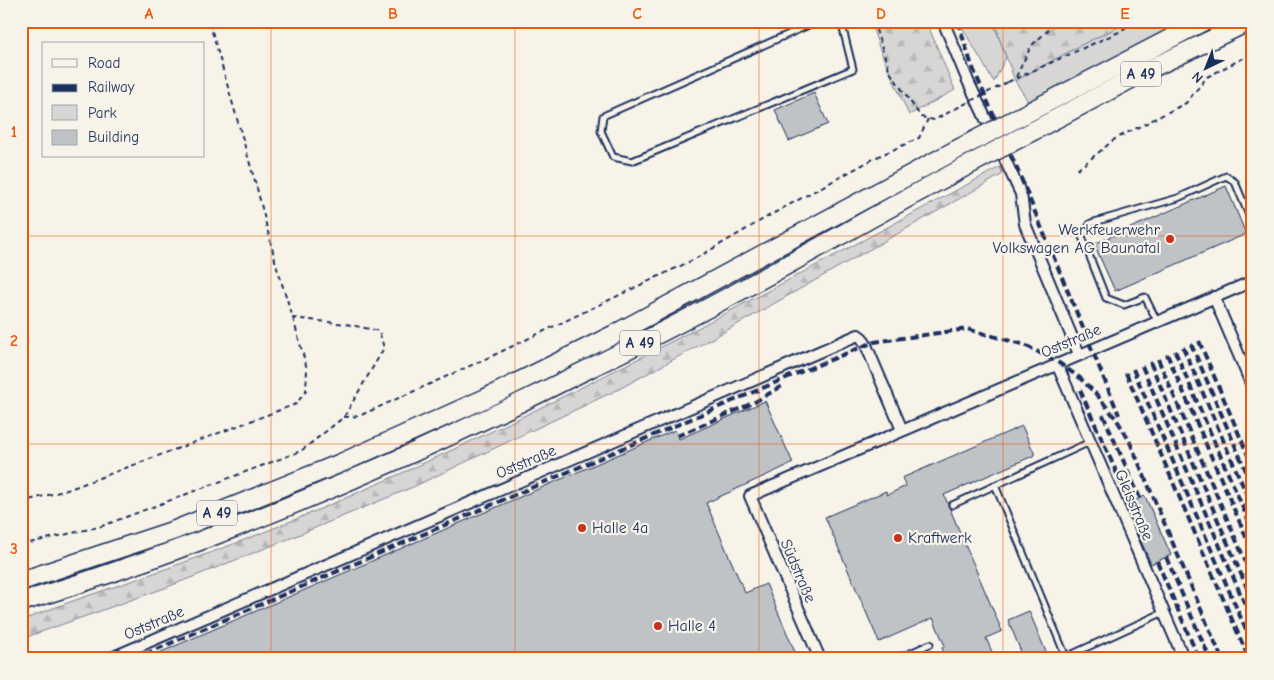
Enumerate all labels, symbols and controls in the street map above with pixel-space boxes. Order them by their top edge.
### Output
text: A [145,5,154,23]
text: B [388,5,398,23]
text: C [632,5,642,23]
text: D [876,5,886,23]
text: E [1120,5,1130,23]
legend [42,42,205,158]
north arrow [1182,42,1232,92]
text: Road [88,54,120,72]
road number: A 49 [1121,62,1161,86]
text: N [1188,68,1207,86]
text: Railway [88,78,135,96]
text: Park [88,104,117,122]
text: 1 [11,123,17,141]
text: Building [88,128,139,146]
place label: Werkfeuerwehr Volkswagen AG Baunatal [992,221,1161,257]
marker: Werkfeuerwehr Volkswagen AG Baunatal [1164,233,1176,245]
street label: Oststraße [1038,320,1104,362]
road number: A 49 [620,330,660,356]
text: 2 [10,332,18,350]
street label: Oststraße [493,441,559,483]
street label: Gleisstraße [1111,467,1157,543]
road number: A 49 [197,500,237,526]
place label: Halle 4a [592,519,648,537]
marker: Halle 4a [576,522,588,534]
place label: Kraftwerk [908,529,972,547]
marker: Kraftwerk [892,532,904,544]
street label: Südstraße [777,536,819,606]
text: 3 [10,540,18,558]
street label: Oststraße [121,602,187,644]
place label: Halle 4 [668,617,716,635]
marker: Halle 4 [652,620,664,632]

